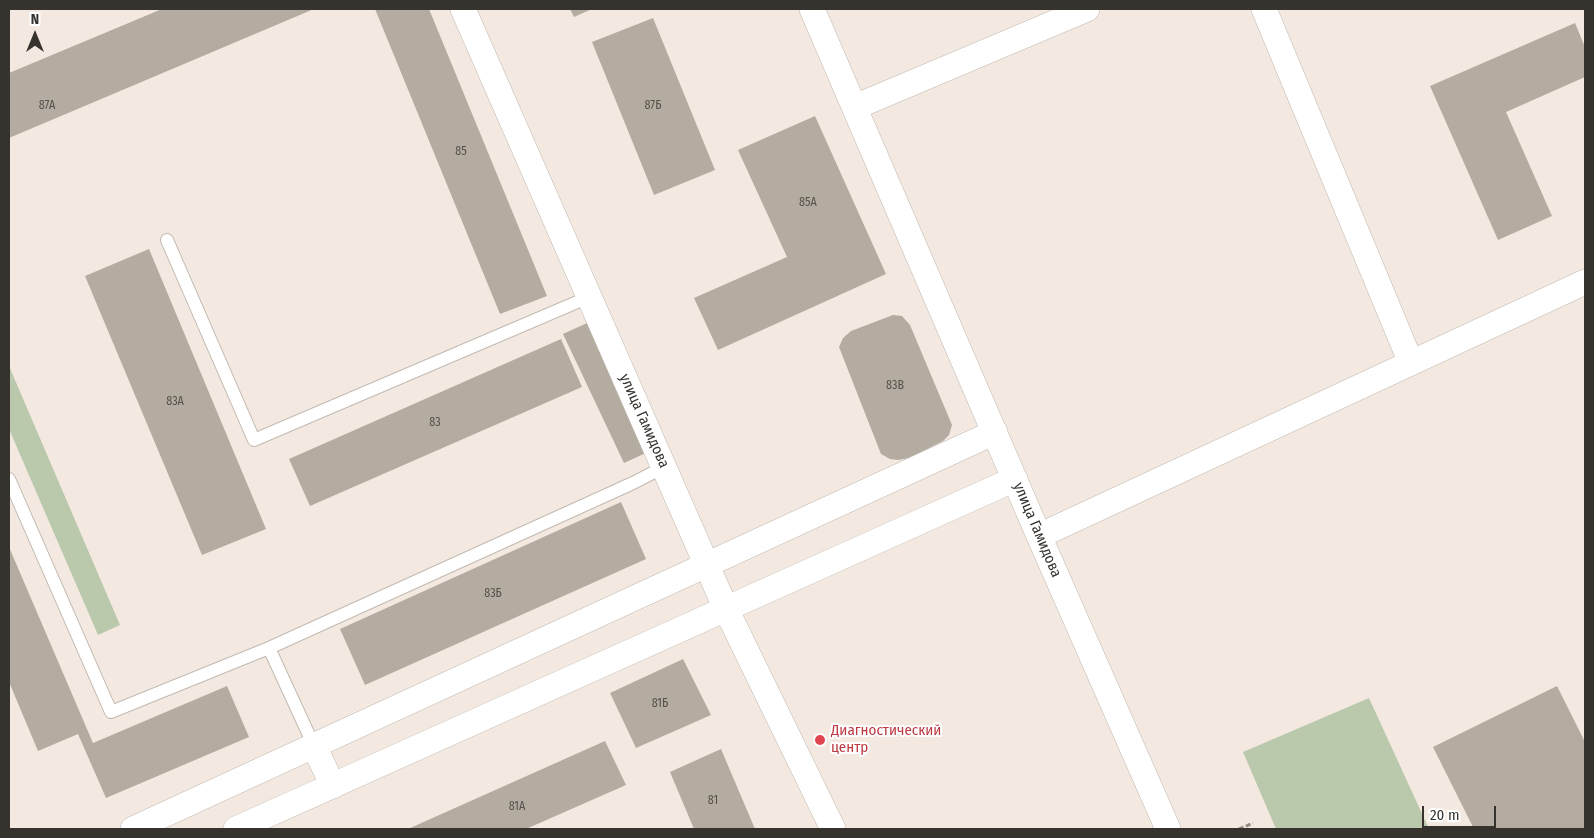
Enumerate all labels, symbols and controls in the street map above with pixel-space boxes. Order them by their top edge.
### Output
north arrow [10,10,60,60]
text: N [31,11,39,28]
house number: 87А [39,99,55,113]
house number: 87Б [644,99,662,113]
house number: 85 [455,145,467,159]
house number: 85А [799,196,817,210]
street label: улица Гамидова [615,371,673,471]
house number: 83В [886,379,904,393]
house number: 83А [166,395,184,409]
house number: 83 [429,416,441,430]
street label: улица Гамидова [1009,480,1065,580]
house number: 83Б [484,587,502,601]
house number: 81Б [652,697,668,711]
place label: Диагностический центр [831,722,941,757]
marker: Диагностический центр [813,733,827,747]
house number: 81 [708,794,718,808]
scale bar [1424,796,1498,828]
house number: 81А [509,800,525,814]
text: 20 m [1430,806,1460,824]

